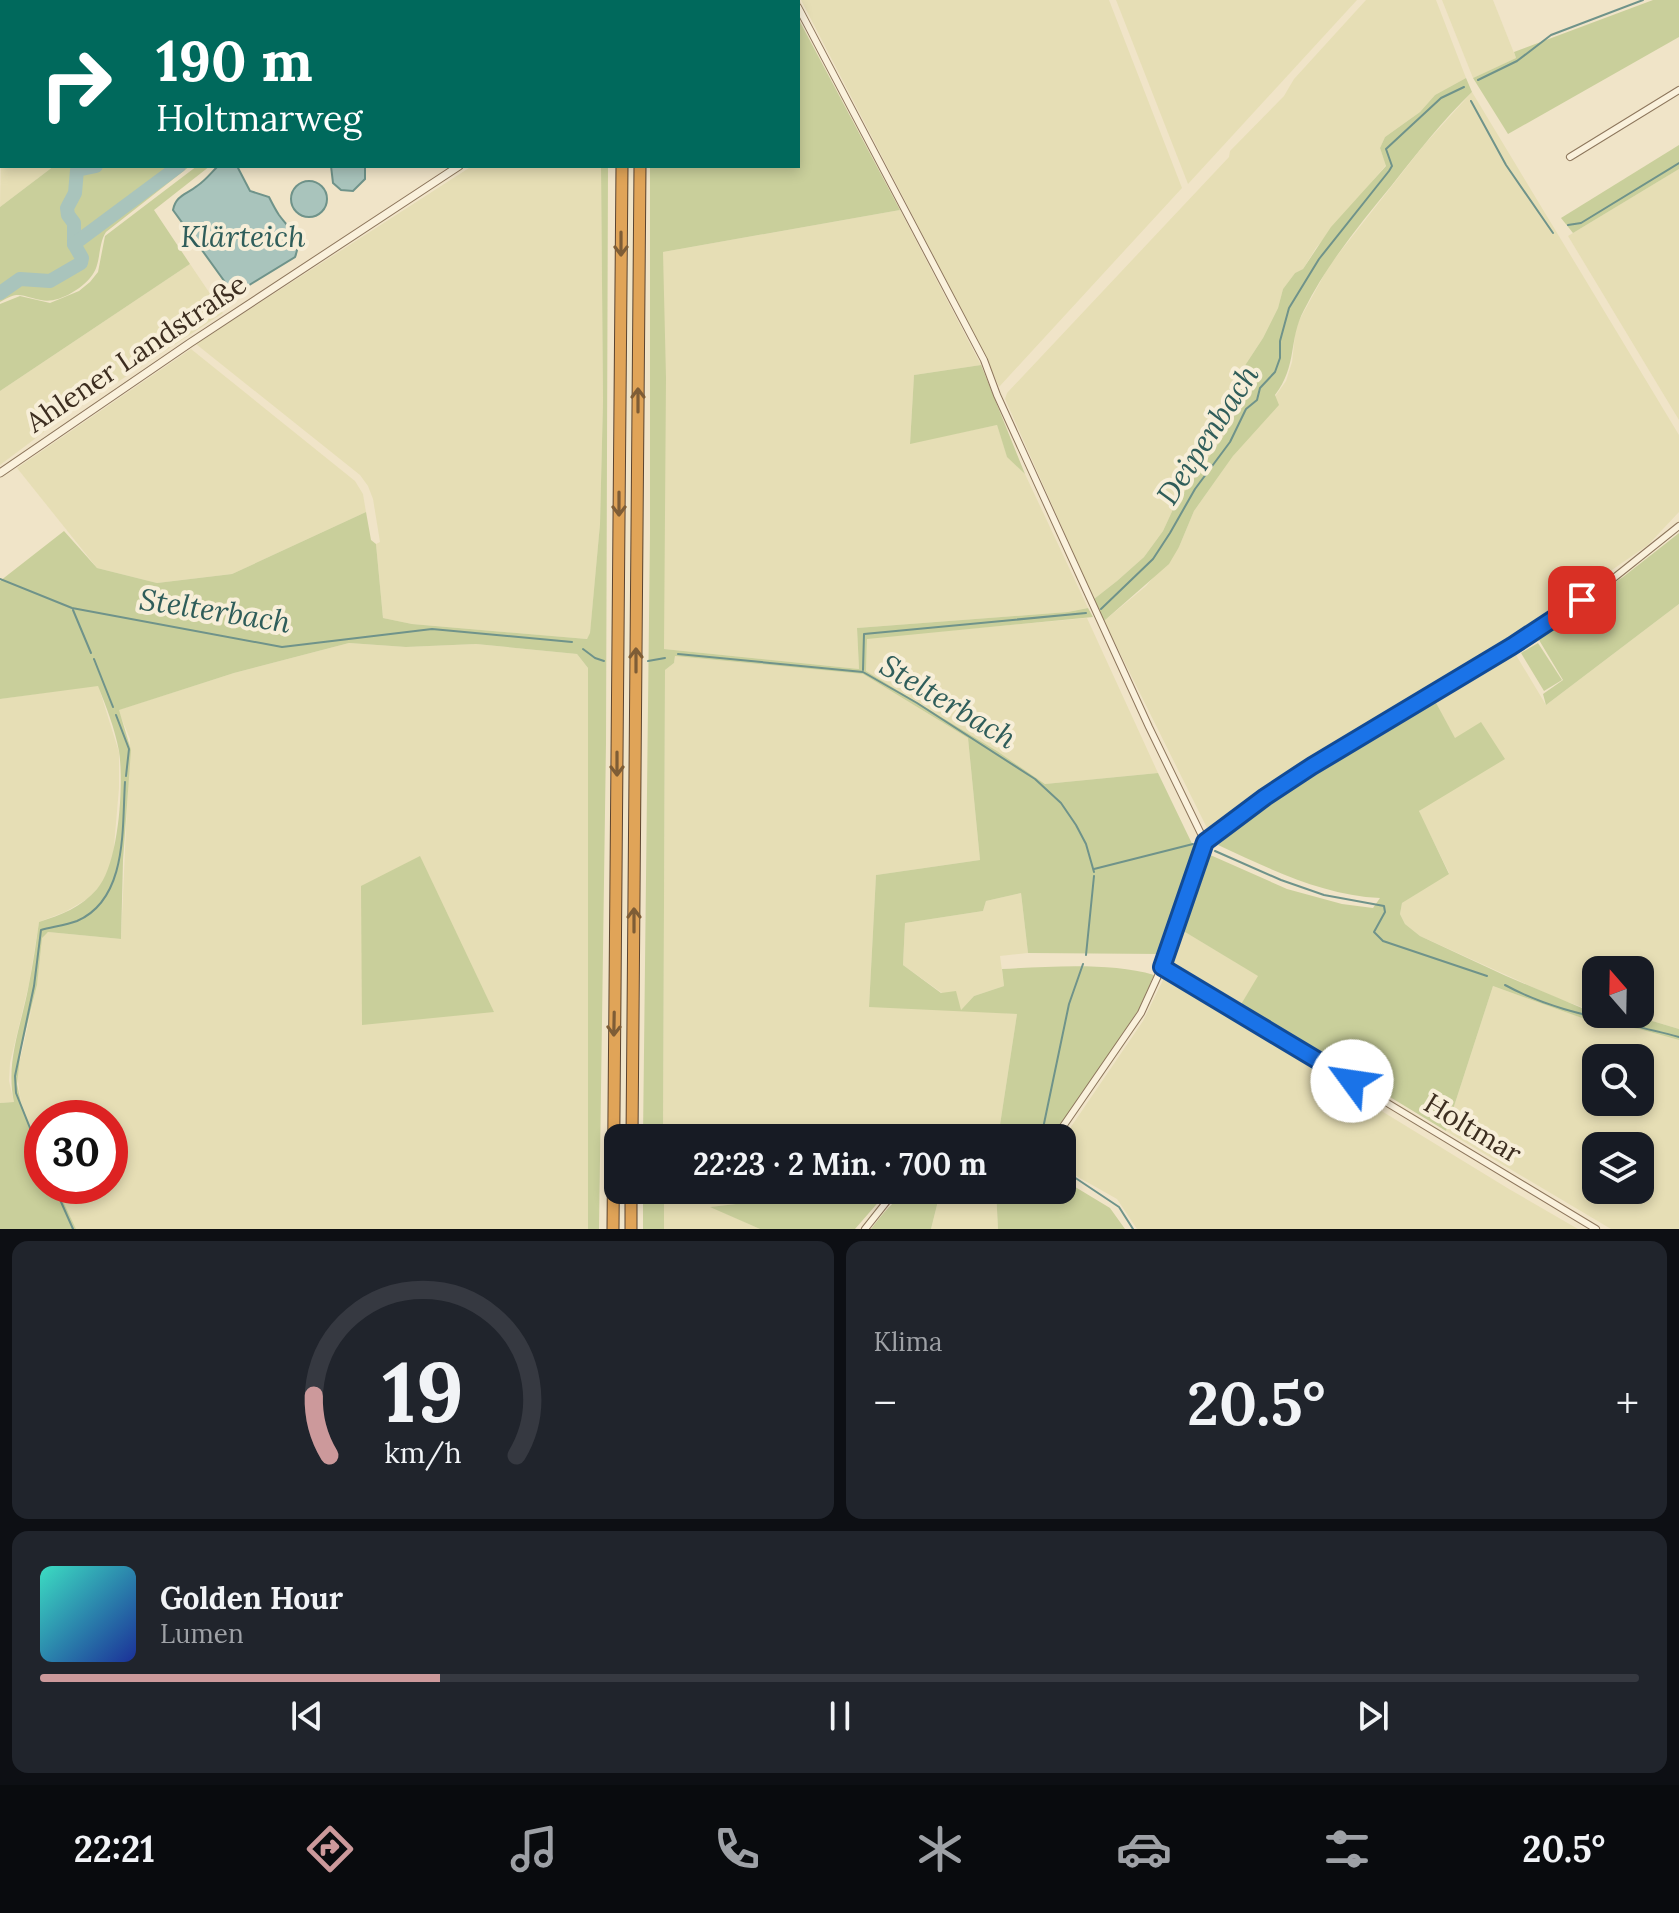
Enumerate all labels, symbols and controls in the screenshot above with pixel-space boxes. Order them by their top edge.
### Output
text: 190 m [156,25,313,96]
icon: right [24,32,128,136]
text: Holtmarweg [156,95,363,141]
water label: Klärteich [181,217,305,255]
one-way arrow [613,230,629,257]
street label: Ahlener Landstraße [18,266,253,441]
water label: Deipenbach [1148,357,1266,512]
one-way arrow [630,387,646,414]
one-way arrow [611,490,627,517]
pin [1548,566,1616,634]
icon: arrive [1560,578,1604,622]
water label: Stelterbach [137,579,293,641]
water label: Stelterbach [873,646,1024,757]
one-way arrow [628,647,644,674]
one-way arrow [609,750,625,777]
one-way arrow [626,907,641,934]
north arrow [1582,956,1654,1028]
map controls [1582,956,1654,1204]
one-way arrow [607,1010,622,1037]
position arrow [1310,1039,1394,1123]
button: search [1582,1044,1654,1116]
street label: Holtmar [1418,1085,1528,1171]
speed limit sign: 30 [24,1100,128,1204]
button: layers [1582,1132,1654,1204]
text: 22:23 · 2 Min. · 700 m [693,1145,987,1183]
text: Klima [874,1325,942,1358]
text: 19 [382,1338,464,1445]
text: 20.5° [1187,1365,1325,1441]
text: − [874,1375,897,1431]
text: + [1616,1375,1639,1431]
text: km/h [384,1434,461,1471]
text: Golden Hour [160,1579,343,1617]
text: Lumen [160,1617,244,1650]
icon: previous [285,1694,329,1738]
icon: pause [818,1694,862,1738]
icon: next [1351,1694,1395,1738]
icon: directions [302,1821,358,1877]
icon: music [506,1821,562,1877]
icon: phone [709,1821,765,1877]
icon: climate [912,1821,968,1877]
icon: car [1116,1821,1172,1877]
icon: filters [1319,1821,1375,1877]
text: 22:21 [74,1826,155,1872]
text: 20.5° [1522,1826,1605,1872]

